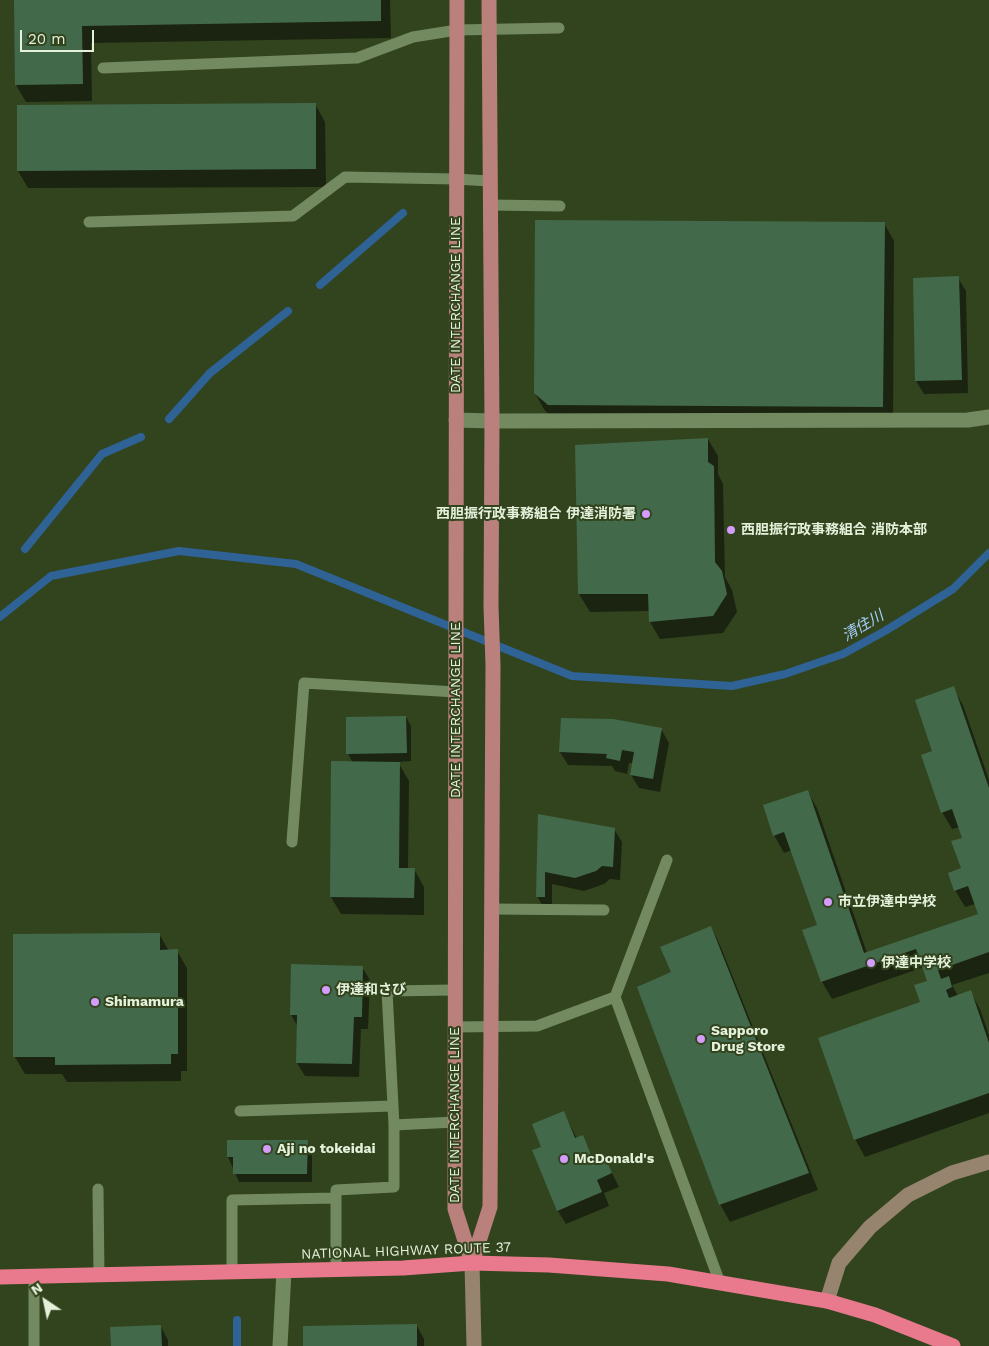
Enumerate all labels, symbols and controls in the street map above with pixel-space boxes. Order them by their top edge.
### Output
scale bar [22,20,96,52]
text: 20 m [28,30,66,48]
street label: DATE INTERCHANGE LINE [448,217,464,393]
place label: 西胆振行政事務組合 伊達消防署 [436,506,636,522]
marker: 西胆振行政事務組合 伊達消防署 [640,508,652,520]
place label: 西胆振行政事務組合 消防本部 [741,522,927,538]
marker: 西胆振行政事務組合 消防本部 [725,524,737,536]
water label: 清住川 [839,607,887,645]
street label: DATE INTERCHANGE LINE [448,622,464,798]
place label: 市立伊達中学校 [838,894,936,910]
marker: 市立伊達中学校 [822,896,834,908]
place label: 伊達中学校 [881,955,951,971]
marker: 伊達中学校 [865,957,877,969]
place label: 伊達和さび [336,982,406,998]
marker: 伊達和さび [320,984,332,996]
place label: Shimamura [105,994,184,1010]
marker: Shimamura [89,996,101,1008]
place label: Sapporo Drug Store [711,1023,785,1056]
street label: DATE INTERCHANGE LINE [447,1027,463,1203]
marker: Sapporo Drug Store [695,1033,707,1045]
place label: Aji no tokeidai [277,1141,376,1157]
marker: Aji no tokeidai [261,1143,273,1155]
place label: McDonald's [574,1151,654,1167]
marker: McDonald's [558,1153,570,1165]
street label: NATIONAL HIGHWAY ROUTE 37 [301,1239,511,1263]
north arrow [20,1276,70,1326]
text: N [28,1279,45,1298]

